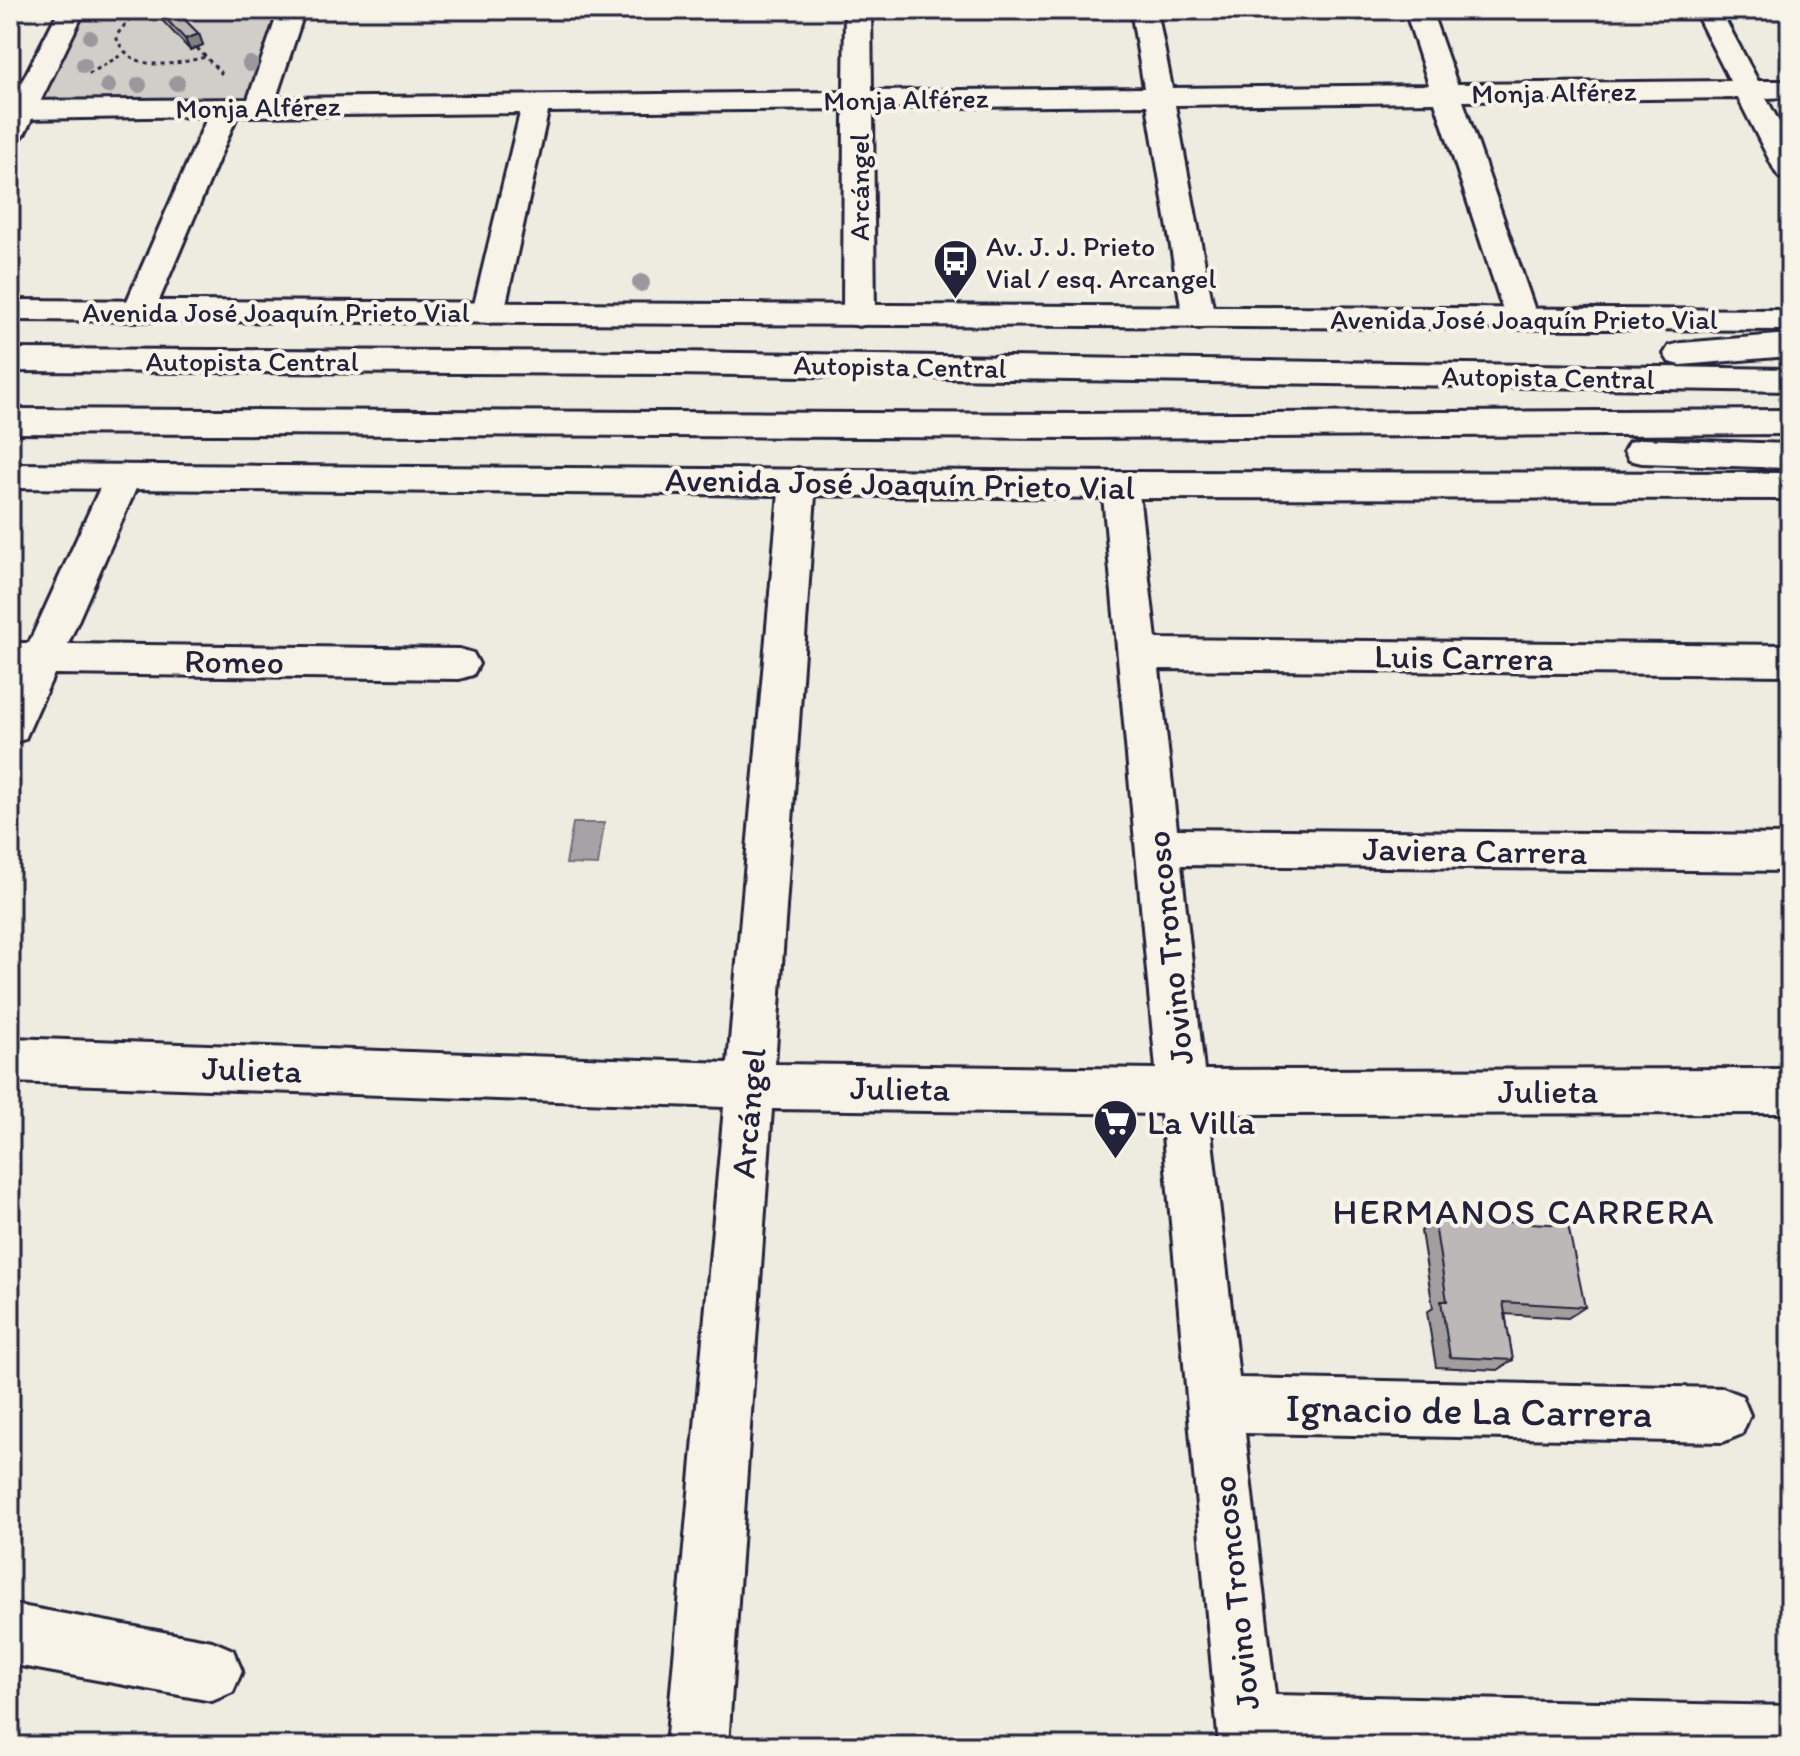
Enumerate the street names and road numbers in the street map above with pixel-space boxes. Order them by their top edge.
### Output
street label: Monja Alférez [1471,74,1637,110]
street label: Monja Alférez [823,81,989,117]
street label: Monja Alférez [175,89,341,125]
street label: Arcángel [842,133,876,241]
street label: Avenida José Joaquín Prieto Vial [82,295,470,329]
street label: Avenida José Joaquín Prieto Vial [1330,302,1718,336]
street label: Autopista Central [145,344,359,378]
street label: Autopista Central [793,347,1007,385]
street label: Autopista Central [1441,358,1655,396]
street label: Avenida José Joaquín Prieto Vial [664,459,1136,508]
street label: Luis Carrera [1374,635,1554,680]
street label: Romeo [184,640,284,683]
street label: Javiera Carrera [1362,828,1588,873]
street label: Jovino Troncoso [1137,829,1202,1067]
street label: Arcángel [722,1046,775,1180]
street label: Julieta [201,1047,303,1092]
street label: Julieta [849,1067,951,1110]
street label: Julieta [1498,1071,1598,1112]
street label: Ignacio de La Carrera [1285,1383,1653,1437]
street label: Jovino Troncoso [1203,1474,1268,1712]

